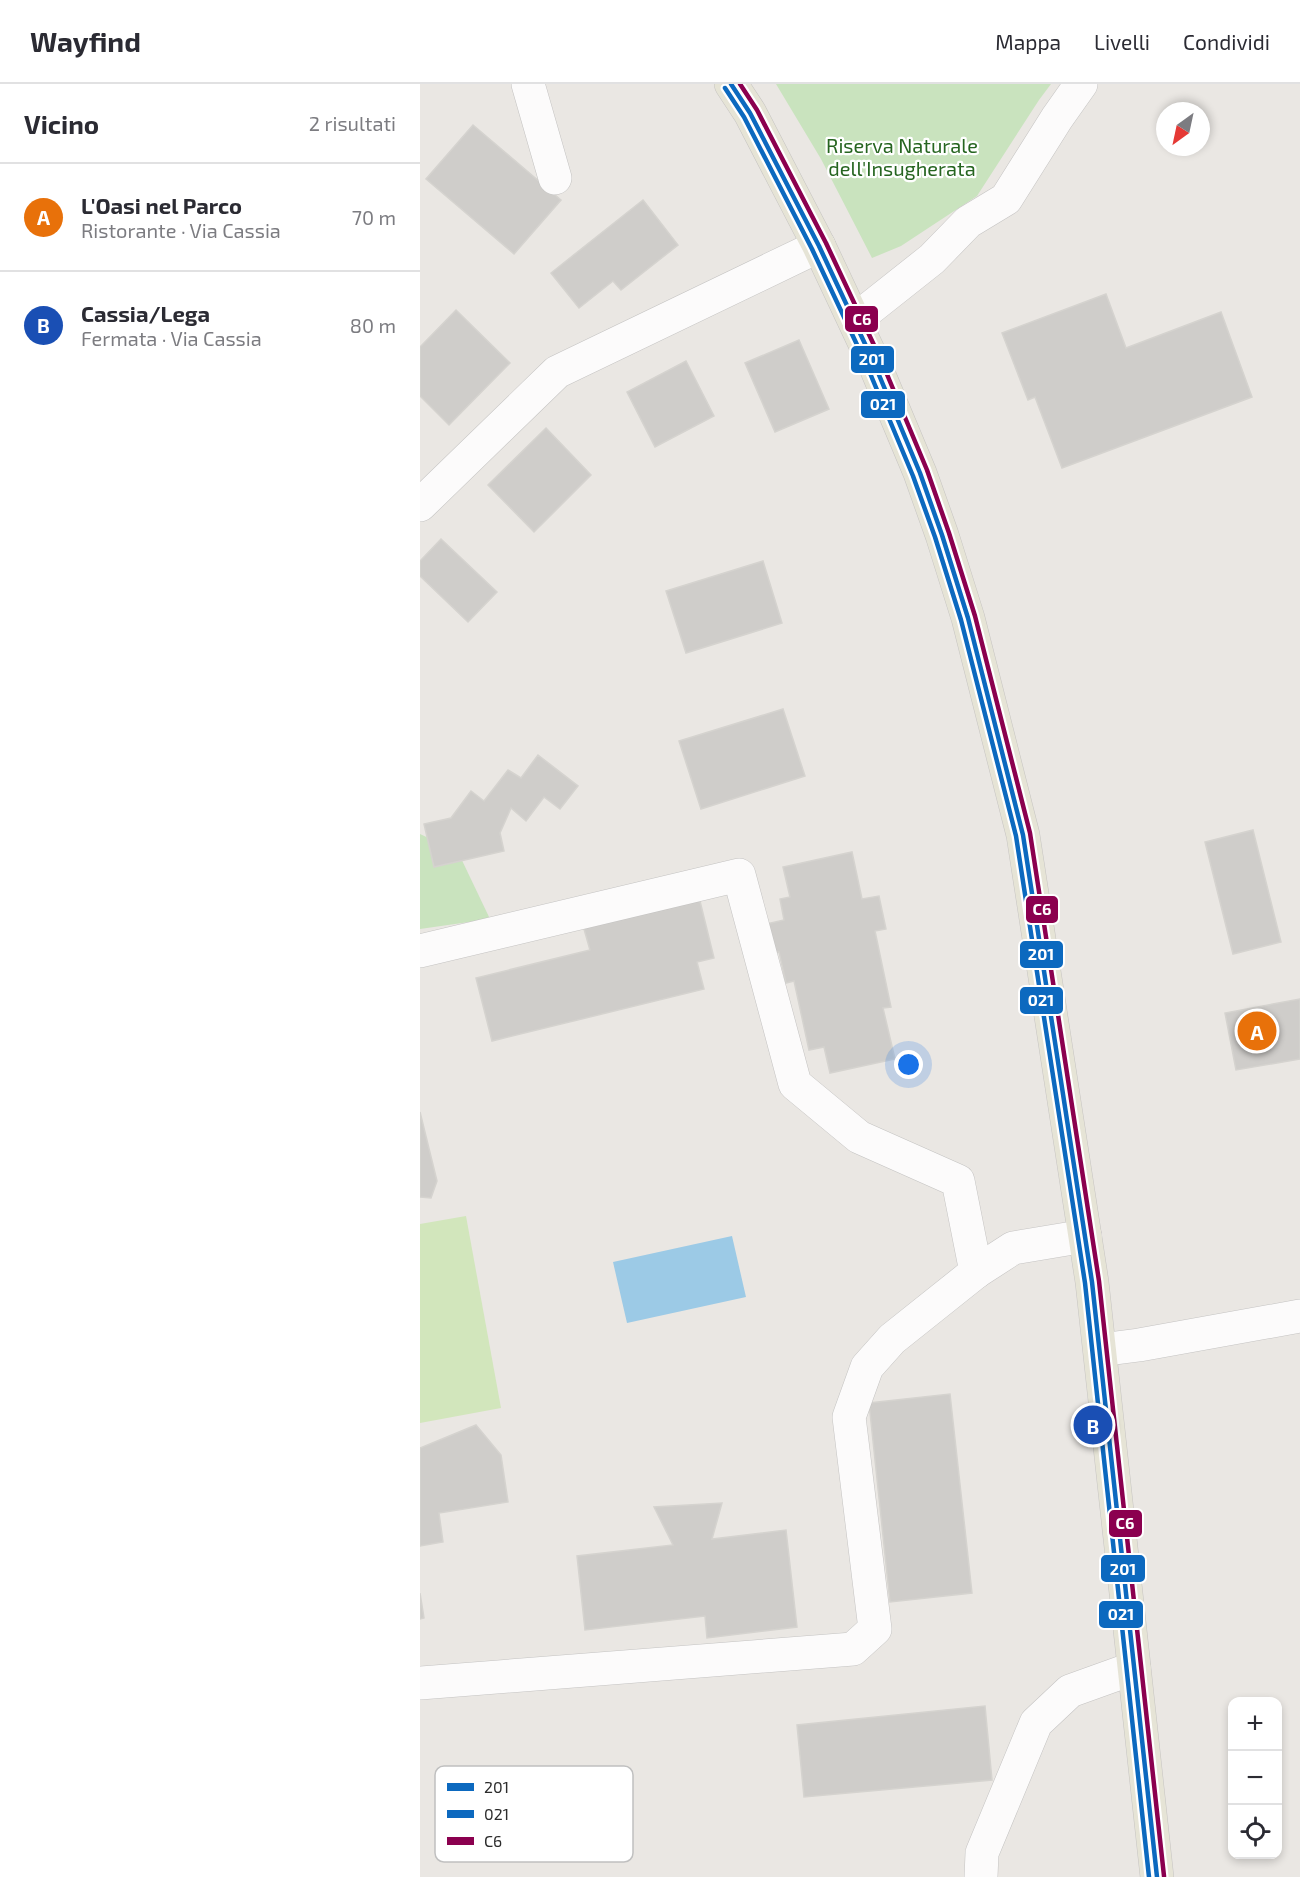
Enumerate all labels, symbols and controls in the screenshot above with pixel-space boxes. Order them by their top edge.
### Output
text: Wayfind [30,24,141,58]
text: Mappa [995,29,1061,54]
text: Livelli [1094,29,1150,54]
text: Condividi [1183,29,1270,54]
north arrow [1156,102,1210,156]
text: Vicino [24,108,99,139]
text: 2 risultati [309,111,396,135]
park label: Riserva Naturale dell'Insugherata [826,133,978,180]
text: L'Oasi nel Parco [81,192,242,218]
text: A [37,205,50,229]
text: 70 m [352,205,396,229]
text: Ristorante · Via Cassia [81,218,281,242]
text: Cassia/Lega [81,300,210,326]
line badge: C6 [844,305,879,333]
text: C6 [853,309,871,328]
text: B [37,313,50,337]
text: 80 m [350,313,396,337]
text: Fermata · Via Cassia [81,326,262,350]
line badge: 201 [850,345,895,374]
text: 201 [859,349,885,368]
line badge: 021 [860,390,906,419]
text: 021 [870,394,896,413]
line badge: C6 [1025,895,1059,924]
text: C6 [1033,899,1051,918]
line badge: 201 [1019,940,1064,969]
text: 201 [1028,944,1054,963]
line badge: 021 [1019,986,1064,1015]
text: 021 [1028,990,1054,1009]
pin: A [1238,1008,1276,1054]
your location [894,1050,923,1079]
pin: B [1074,1402,1112,1448]
line badge: C6 [1108,1509,1143,1538]
text: C6 [1116,1513,1134,1532]
line badge: 201 [1100,1554,1146,1583]
text: 201 [1110,1559,1136,1578]
line badge: 021 [1098,1600,1144,1629]
text: 021 [1108,1604,1134,1623]
map controls [1228,1697,1282,1859]
button: + [1228,1697,1282,1751]
button: − [1228,1751,1282,1805]
legend [435,1766,633,1862]
text: 201 [484,1777,509,1796]
text: 021 [484,1804,509,1823]
button: locate [1228,1805,1282,1859]
text: C6 [484,1831,502,1850]

